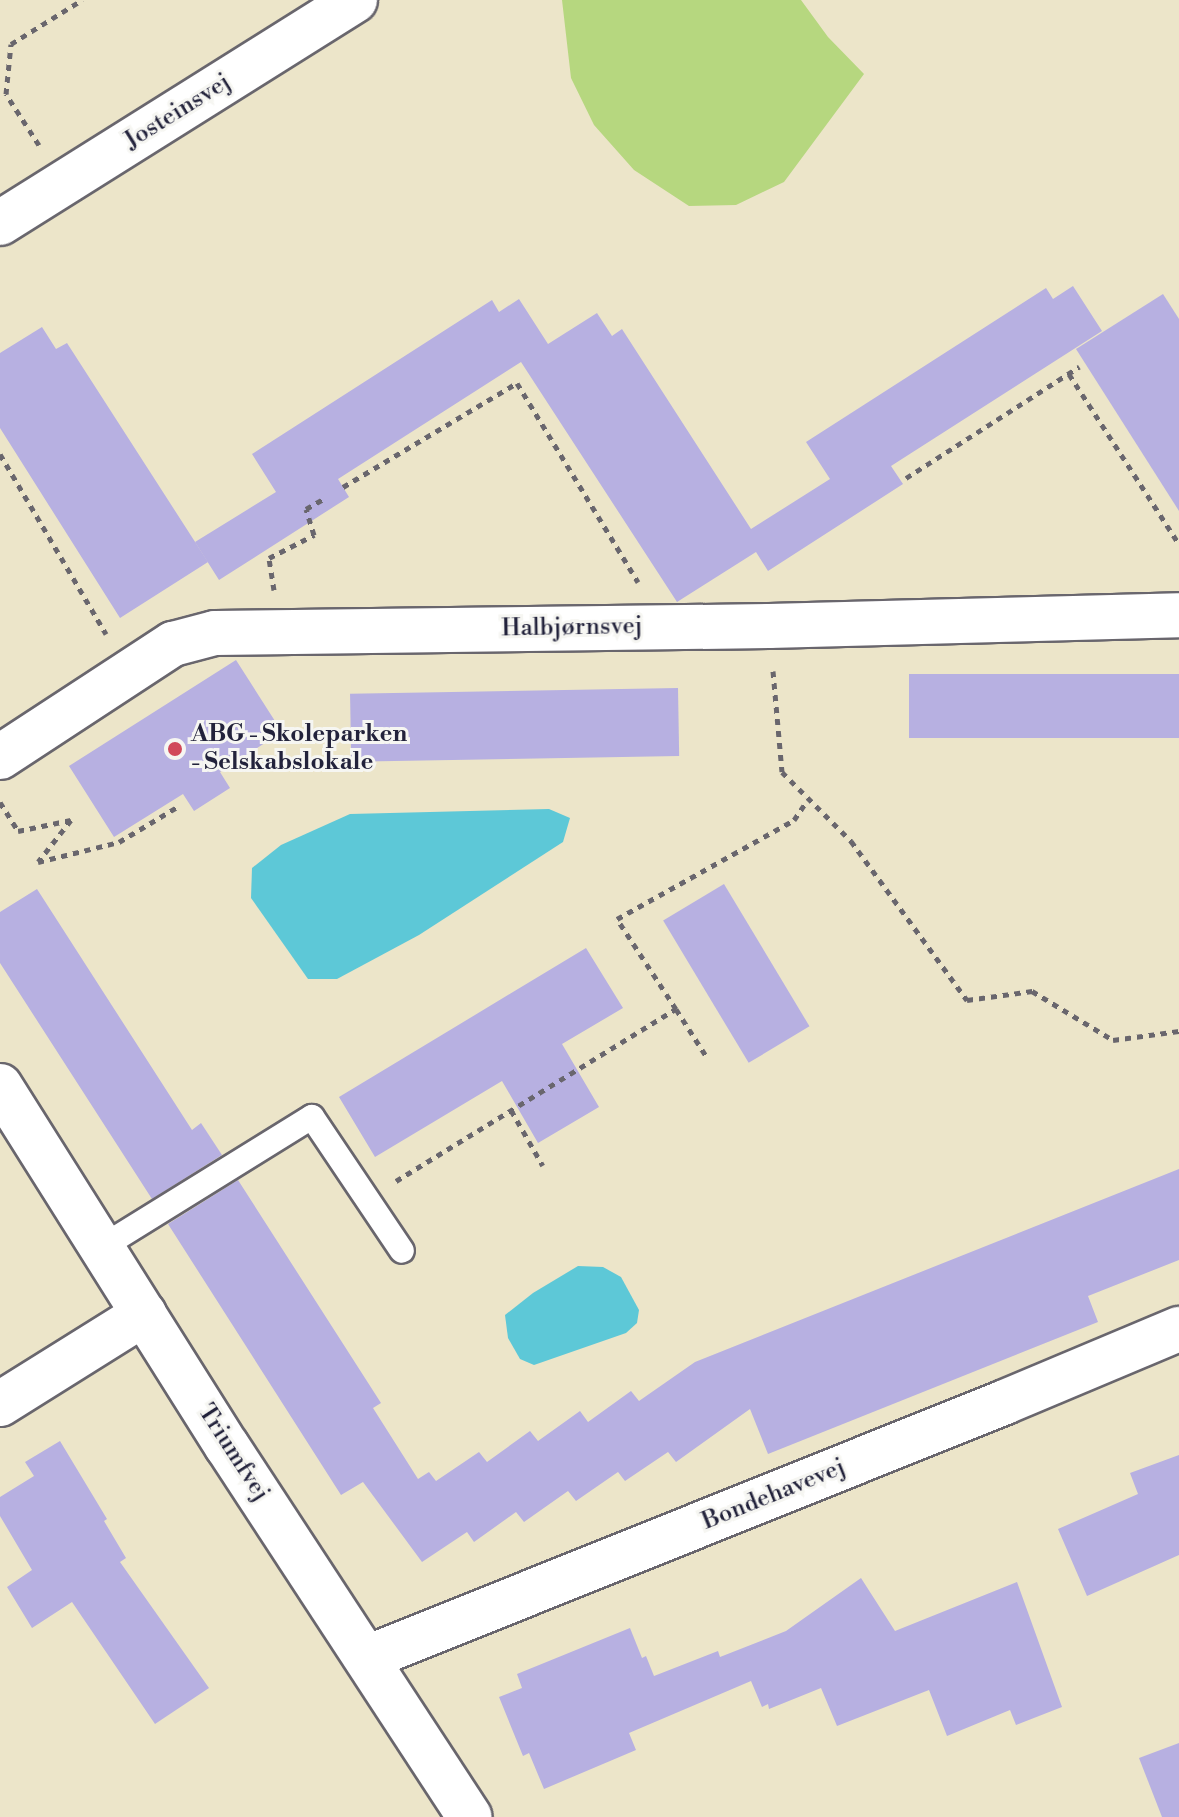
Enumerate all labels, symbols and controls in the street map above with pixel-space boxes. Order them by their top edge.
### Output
street label: Josteinsvej [120,68,236,156]
street label: Halbjørnsvej [501,612,643,644]
place label: ABG - Skoleparken - Selskabslokale [191,721,407,777]
marker: ABG - Skoleparken - Selskabslokale [166,740,184,758]
street label: Triumfvej [191,1399,275,1507]
street label: Bondehavevej [698,1453,850,1537]

